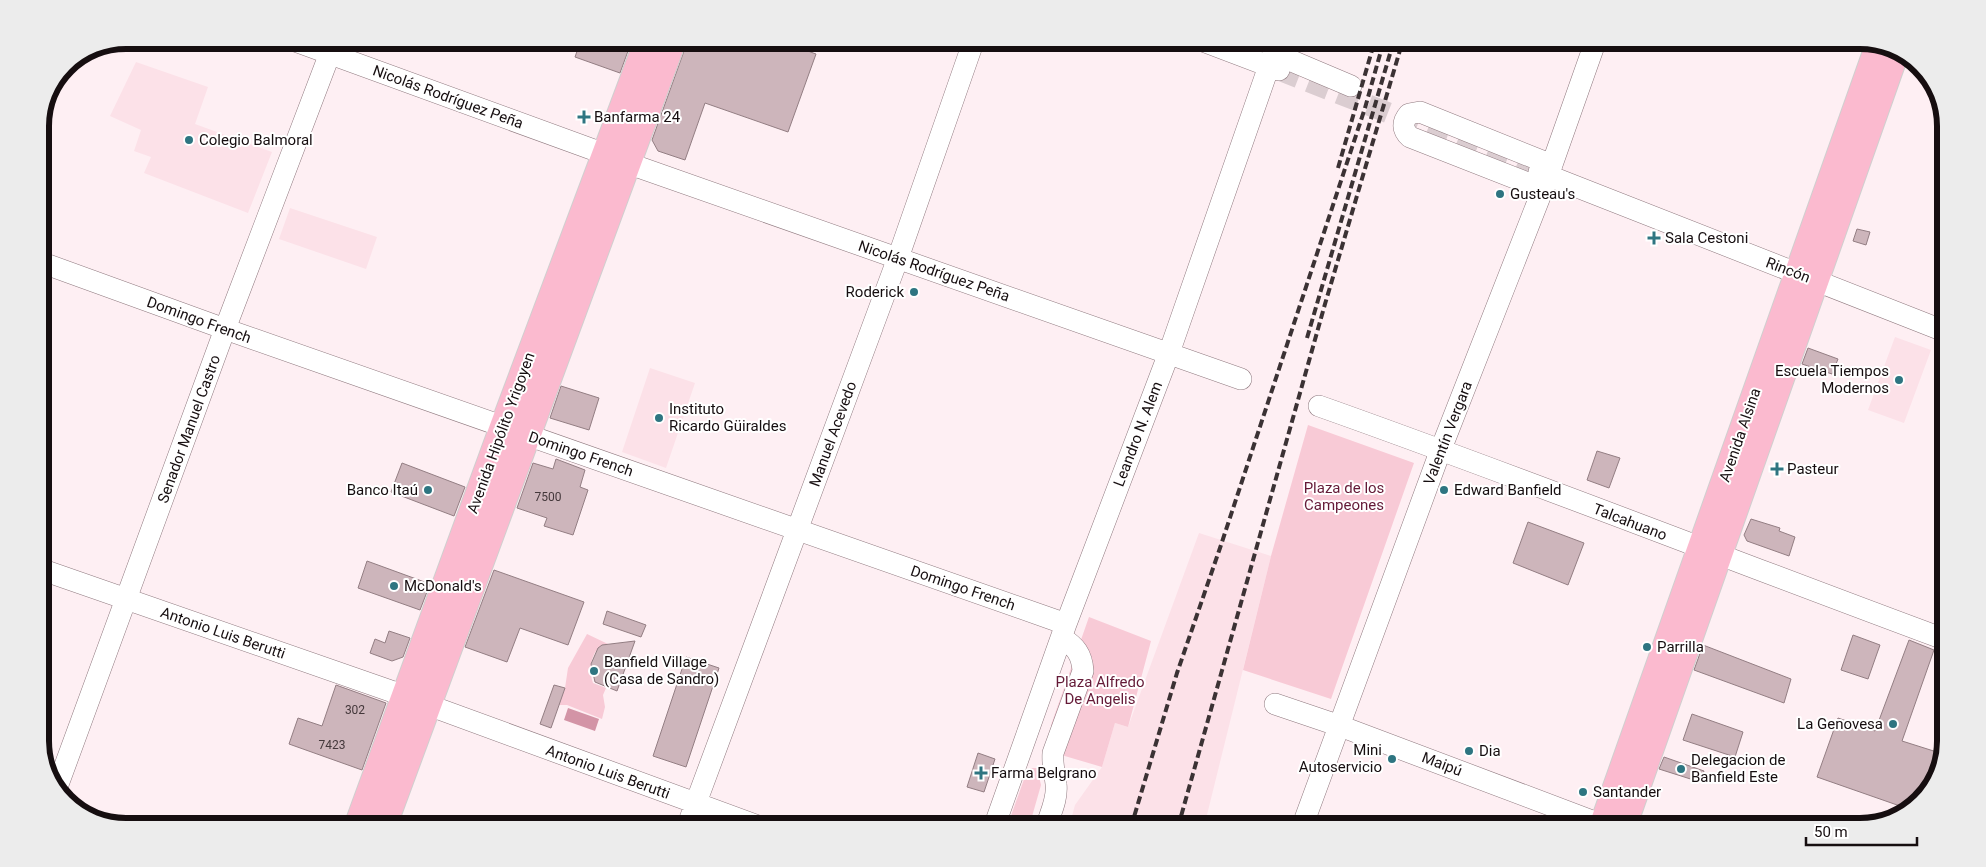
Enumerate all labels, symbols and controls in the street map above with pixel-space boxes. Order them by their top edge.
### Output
street label: Nicolás Rodríguez Peña [370,61,526,133]
place label: Banfarma 24 [594,108,681,126]
marker: Banfarma 24 [578,111,590,123]
place label: Colegio Balmoral [199,131,313,149]
marker: Colegio Balmoral [183,134,195,146]
place label: Gusteau's [1510,185,1575,203]
marker: Gusteau's [1494,188,1506,200]
place label: Sala Cestoni [1665,229,1748,247]
marker: Sala Cestoni [1647,231,1661,245]
street label: Nicolás Rodríguez Peña [856,237,1012,305]
street label: Rincón [1763,253,1813,287]
place label: Roderick [846,283,904,301]
marker: Roderick [908,286,920,298]
street label: Domingo French [144,293,254,347]
street label: Avenida Hipólito Yrigoyen [463,350,539,516]
street label: Senador Manuel Castro [154,352,224,506]
place label: Escuela Tiempos Modernos [1775,362,1889,397]
marker: Escuela Tiempos Modernos [1893,374,1905,386]
street label: Manuel Acevedo [806,379,860,489]
street label: Leandro N. Alem [1110,379,1166,489]
street label: Valentín Vergara [1420,379,1476,487]
street label: Avenida Alsina [1716,386,1764,484]
place label: Instituto Ricardo Güiraldes [669,400,786,435]
marker: Instituto Ricardo Güiraldes [653,412,665,424]
street label: Domingo French [526,428,636,480]
place label: Pasteur [1787,460,1839,478]
marker: Pasteur [1771,463,1783,475]
park label: Plaza de los Campeones [1304,479,1384,514]
place label: Banco Itaú [347,481,418,499]
place label: Edward Banfield [1454,481,1562,499]
marker: Banco Itaú [422,484,434,496]
marker: Edward Banfield [1438,484,1450,496]
house number: 7500 [535,490,562,504]
street label: Talcahuano [1591,500,1669,544]
street label: Domingo French [908,562,1018,614]
place label: McDonald's [404,577,482,595]
marker: McDonald's [388,580,400,592]
street label: Antonio Luis Berutti [158,603,288,663]
place label: Parrilla [1657,638,1704,656]
marker: Parrilla [1641,641,1653,653]
place label: Banfield Village (Casa de Sandro) [604,653,719,688]
marker: Banfield Village (Casa de Sandro) [588,665,600,677]
park label: Plaza Alfredo De Angelis [1055,673,1145,708]
house number: 302 [345,703,365,717]
place label: La Genovesa [1797,715,1883,733]
marker: La Genovesa [1887,718,1899,730]
house number: 7423 [319,738,345,752]
street label: Antonio Luis Berutti [543,741,673,803]
place label: Mini Autoservicio [1299,741,1382,776]
place label: Dia [1479,742,1501,760]
marker: Dia [1463,745,1475,757]
street label: Maipú [1419,748,1465,780]
place label: Delegacion de Banfield Este [1691,751,1785,786]
marker: Mini Autoservicio [1386,753,1398,765]
marker: Delegacion de Banfield Este [1675,763,1687,775]
place label: Farma Belgrano [991,764,1096,782]
marker: Farma Belgrano [975,767,987,779]
place label: Santander [1593,783,1661,801]
marker: Santander [1577,786,1589,798]
scale bar [1806,814,1917,846]
text: 50 m [1814,823,1848,841]

